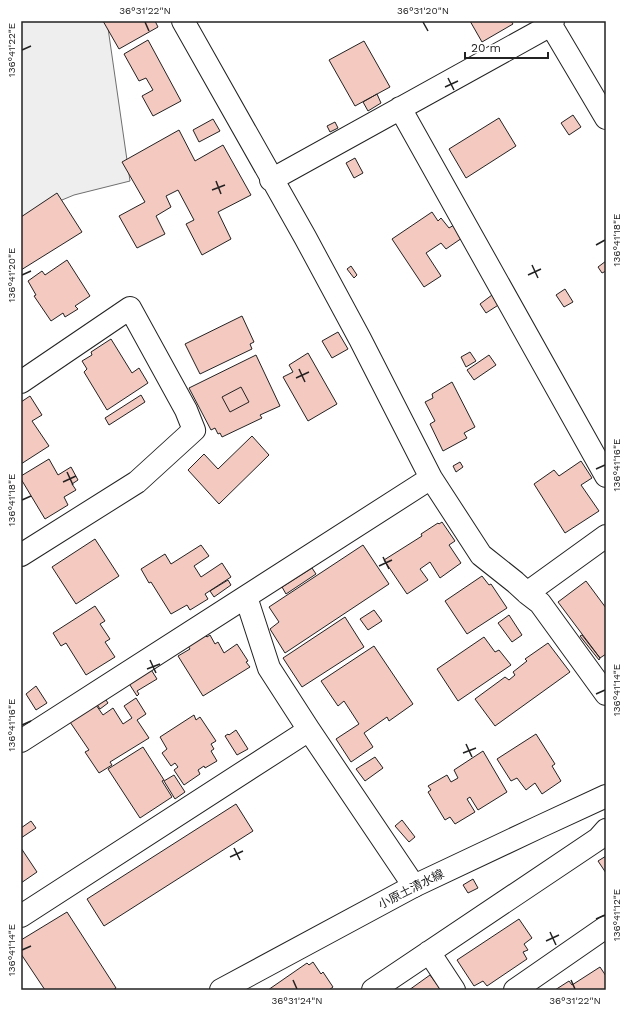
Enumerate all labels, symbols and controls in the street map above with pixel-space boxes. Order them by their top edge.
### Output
text: 36°31'22"N [119,5,171,16]
text: 36°31'20"N [397,5,449,16]
text: 136°41'22"E [6,23,17,77]
scale bar [465,34,548,60]
text: 20 m [471,41,501,55]
text: 136°41'18"E [611,214,622,266]
text: 136°41'20"E [6,248,17,302]
text: 136°41'16"E [611,439,622,491]
text: 136°41'18"E [6,474,17,526]
text: 136°41'14"E [611,664,622,716]
text: 136°41'16"E [6,699,17,751]
street label: 小原土清水線 [376,866,446,912]
text: 136°41'12"E [611,889,622,941]
text: 136°41'14"E [6,924,17,976]
text: 36°31'24"N [271,995,323,1006]
text: 36°31'22"N [549,995,601,1006]

